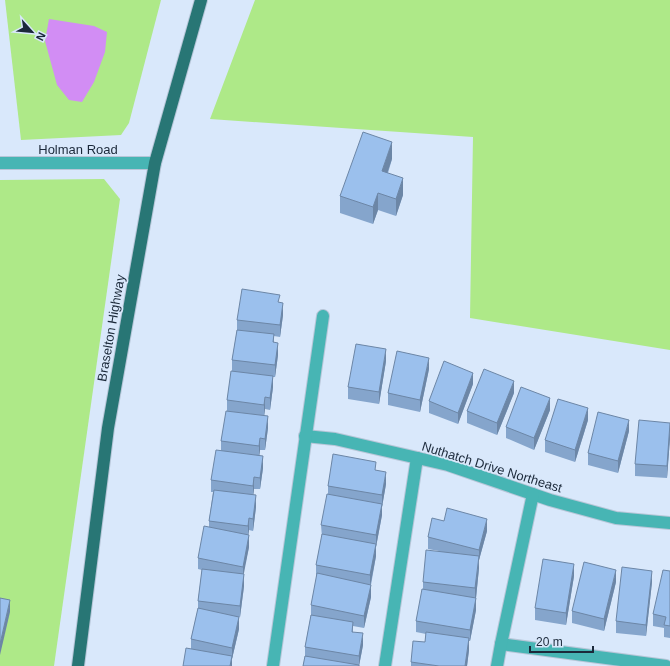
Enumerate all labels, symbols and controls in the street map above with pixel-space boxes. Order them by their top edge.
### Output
north arrow [12,12,52,52]
text: N [34,30,48,43]
street label: Holman Road [38,142,118,157]
street label: Braselton Highway [94,273,128,383]
street label: Nuthatch Drive Northeast [420,438,564,496]
scale bar [530,628,593,654]
text: 20 m [536,635,563,649]

